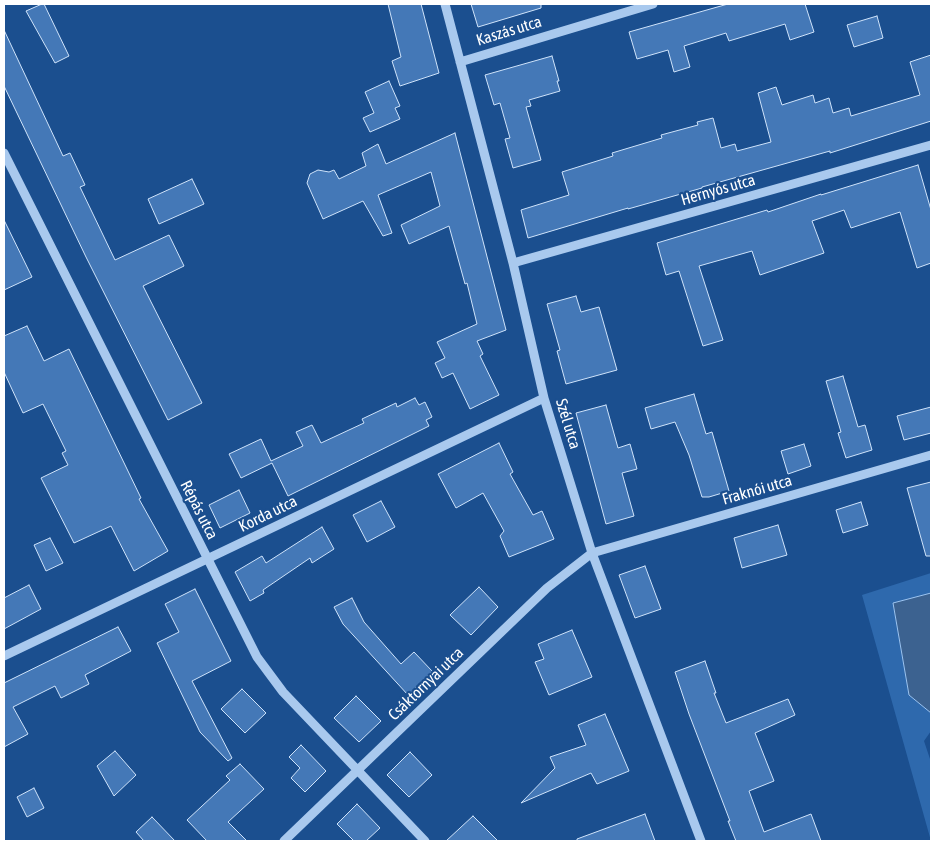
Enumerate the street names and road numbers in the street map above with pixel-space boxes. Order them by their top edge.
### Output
street label: Kaszás utca [474,12,544,50]
street label: Hernyós utca [679,170,757,210]
street label: Szél utca [551,397,585,451]
street label: Fraknói utca [720,471,794,509]
street label: Répás utca [176,477,222,543]
street label: Korda utca [236,492,300,536]
street label: Csáktornyai utca [384,643,468,725]

